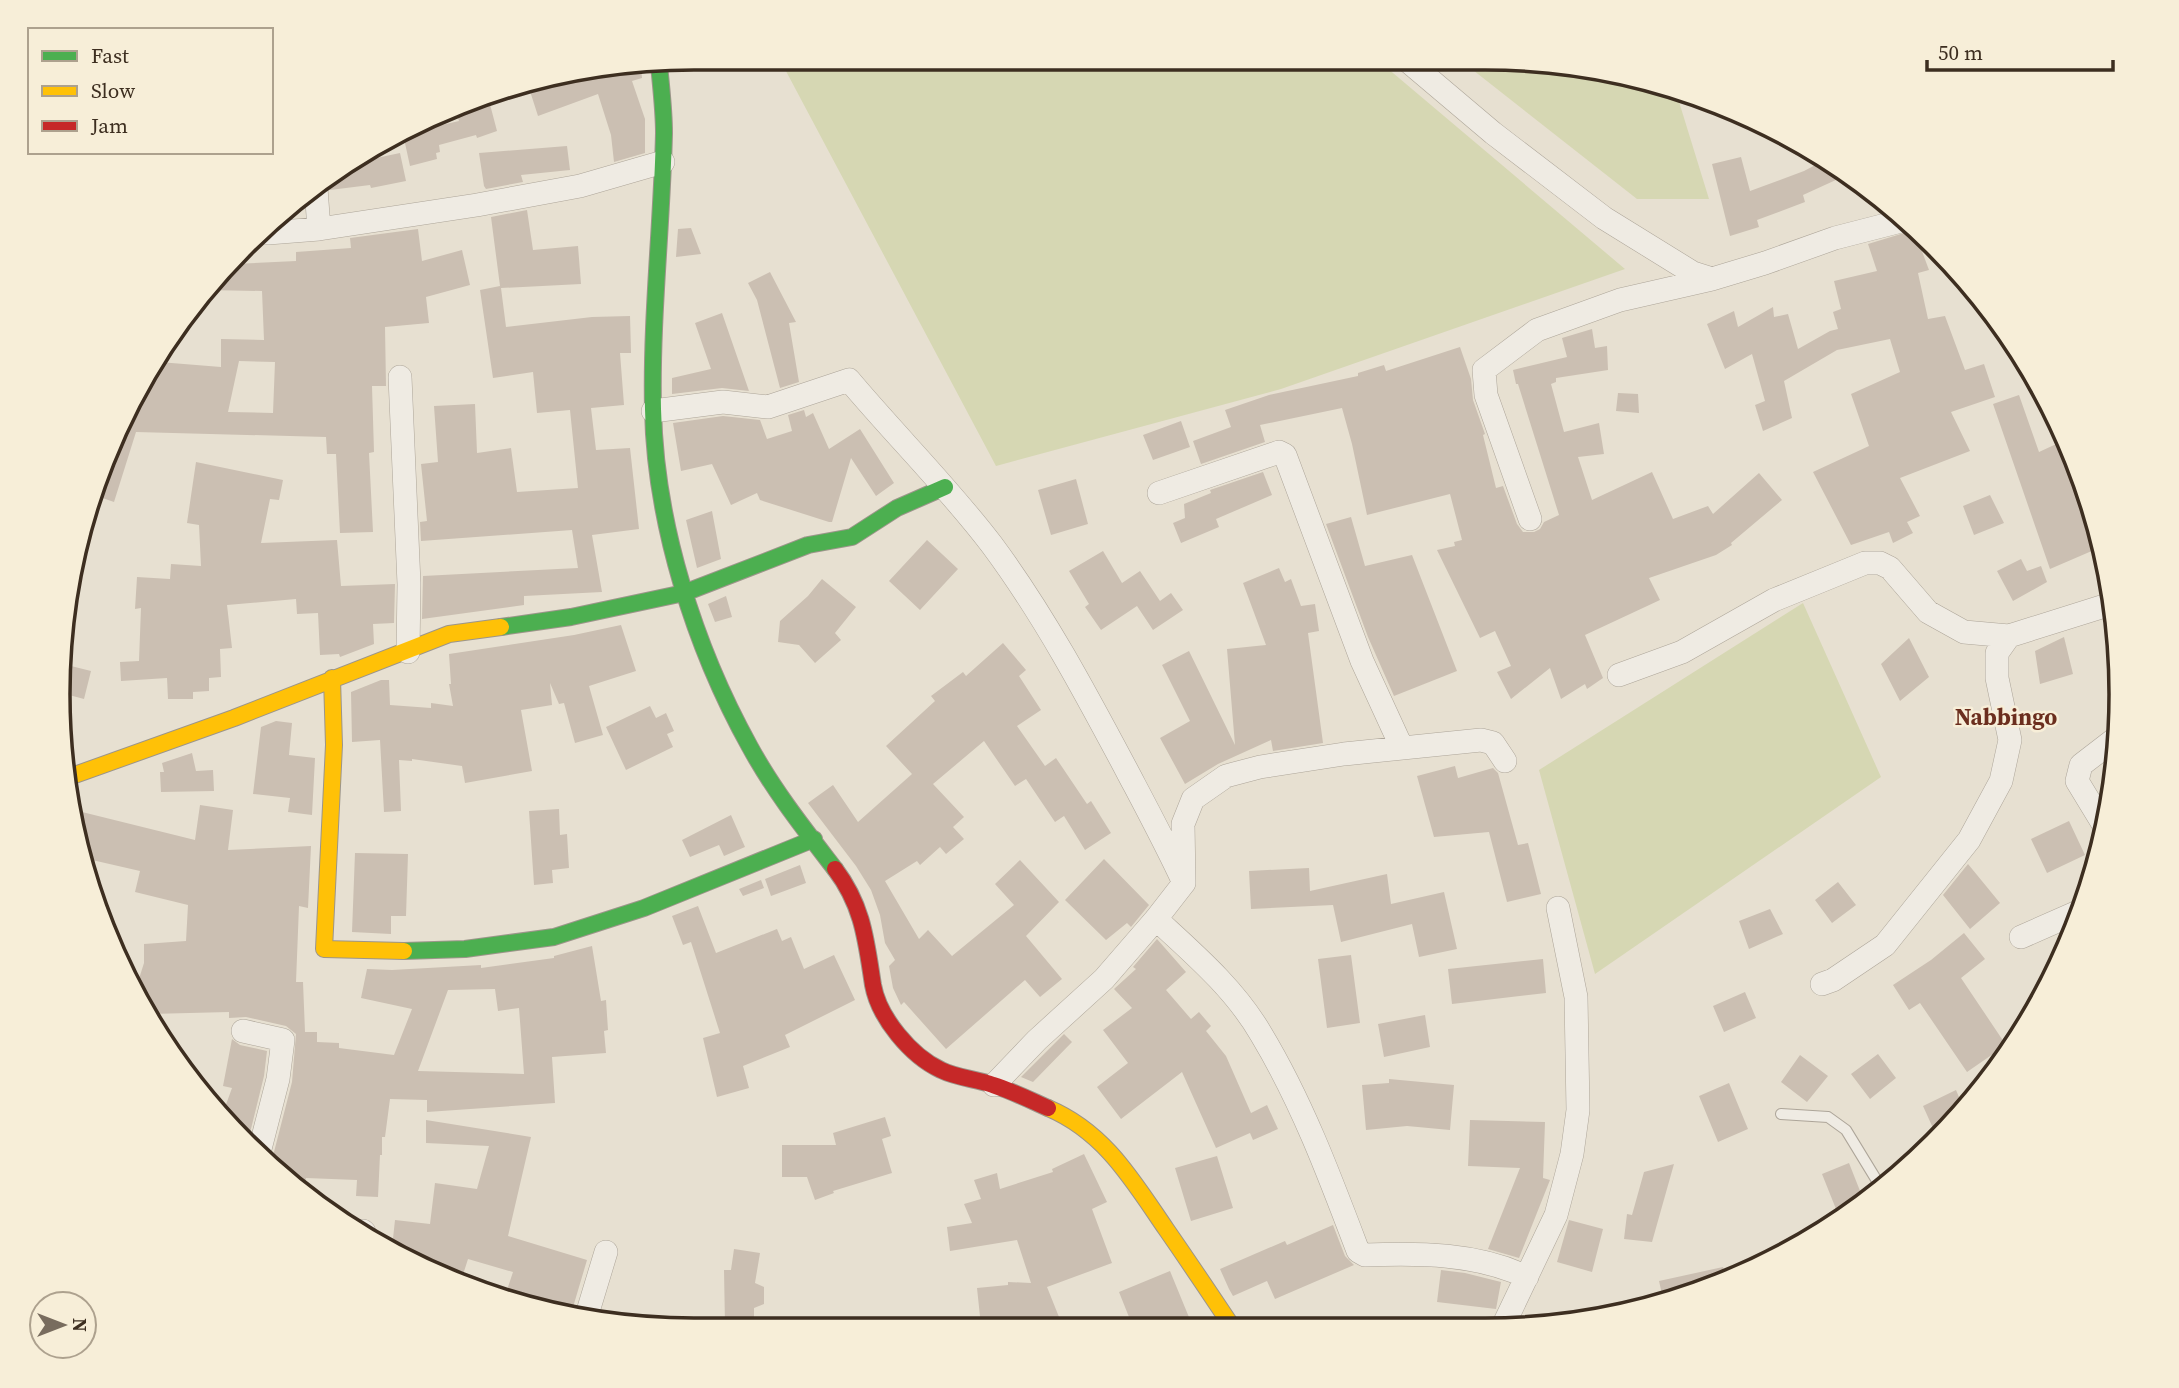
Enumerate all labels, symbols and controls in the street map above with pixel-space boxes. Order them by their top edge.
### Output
legend [28,28,273,154]
scale bar [1927,28,2112,72]
text: 50 m [1938,38,1983,67]
text: Fast [91,41,129,70]
text: Slow [91,76,135,105]
text: Jam [90,111,128,140]
district label: Nabbingo [1955,701,2057,733]
north arrow [28,1290,98,1360]
text: N [67,1318,93,1332]

